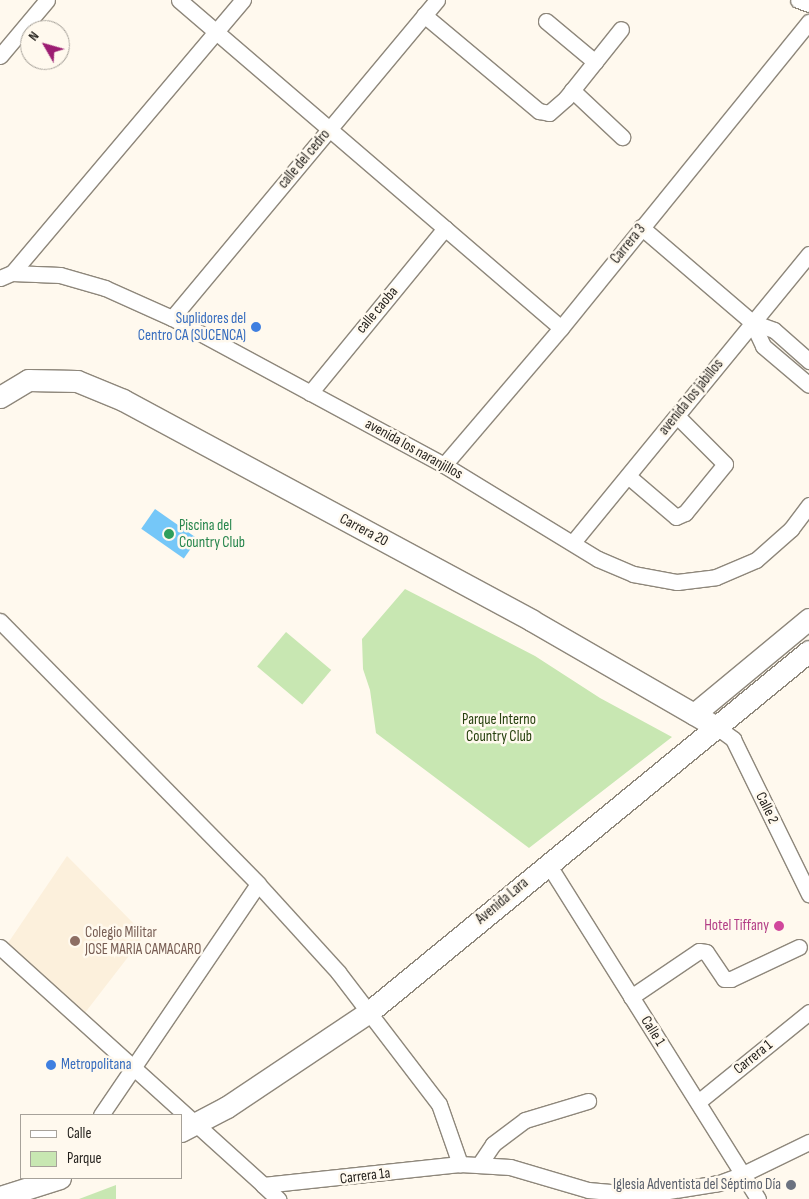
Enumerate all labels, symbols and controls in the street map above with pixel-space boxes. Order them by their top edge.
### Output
north arrow [20,20,70,70]
text: N [25,28,43,44]
street label: calle del cedro [274,126,334,192]
street label: Carrera 3 [607,221,649,267]
street label: calle caoba [352,283,402,337]
place label: Suplidores del Centro CA (SUCENCA) [138,309,246,344]
marker: Suplidores del Centro CA (SUCENCA) [250,321,262,333]
street label: avenida los jabillos [655,355,727,439]
street label: avenida los naranjillos [362,415,466,483]
street label: Carrera 20 [337,510,391,550]
place label: Piscina del Country Club [179,516,245,551]
marker: Piscina del Country Club [163,528,175,540]
park label: Parque Interno Country Club [462,710,536,745]
street label: Calle 2 [752,789,782,827]
street label: Avenida Lara [472,874,532,928]
place label: Hotel Tiffany [704,917,769,935]
marker: Hotel Tiffany [773,920,785,932]
place label: Colegio Militar JOSE MARIA CAMACARO [85,923,201,958]
marker: Colegio Militar JOSE MARIA CAMACARO [69,935,81,947]
street label: Calle 1 [637,1013,669,1049]
street label: Carrera 1 [730,1036,776,1078]
place label: Metropolitana [61,1056,132,1074]
marker: Metropolitana [45,1059,57,1071]
legend [20,1114,182,1179]
text: Calle [67,1124,91,1143]
text: Parque [67,1149,102,1168]
street label: Carrera 1a [339,1164,391,1188]
place label: Iglesia Adventista del Séptimo Día [613,1176,781,1194]
marker: Iglesia Adventista del Séptimo Día [785,1179,797,1191]

